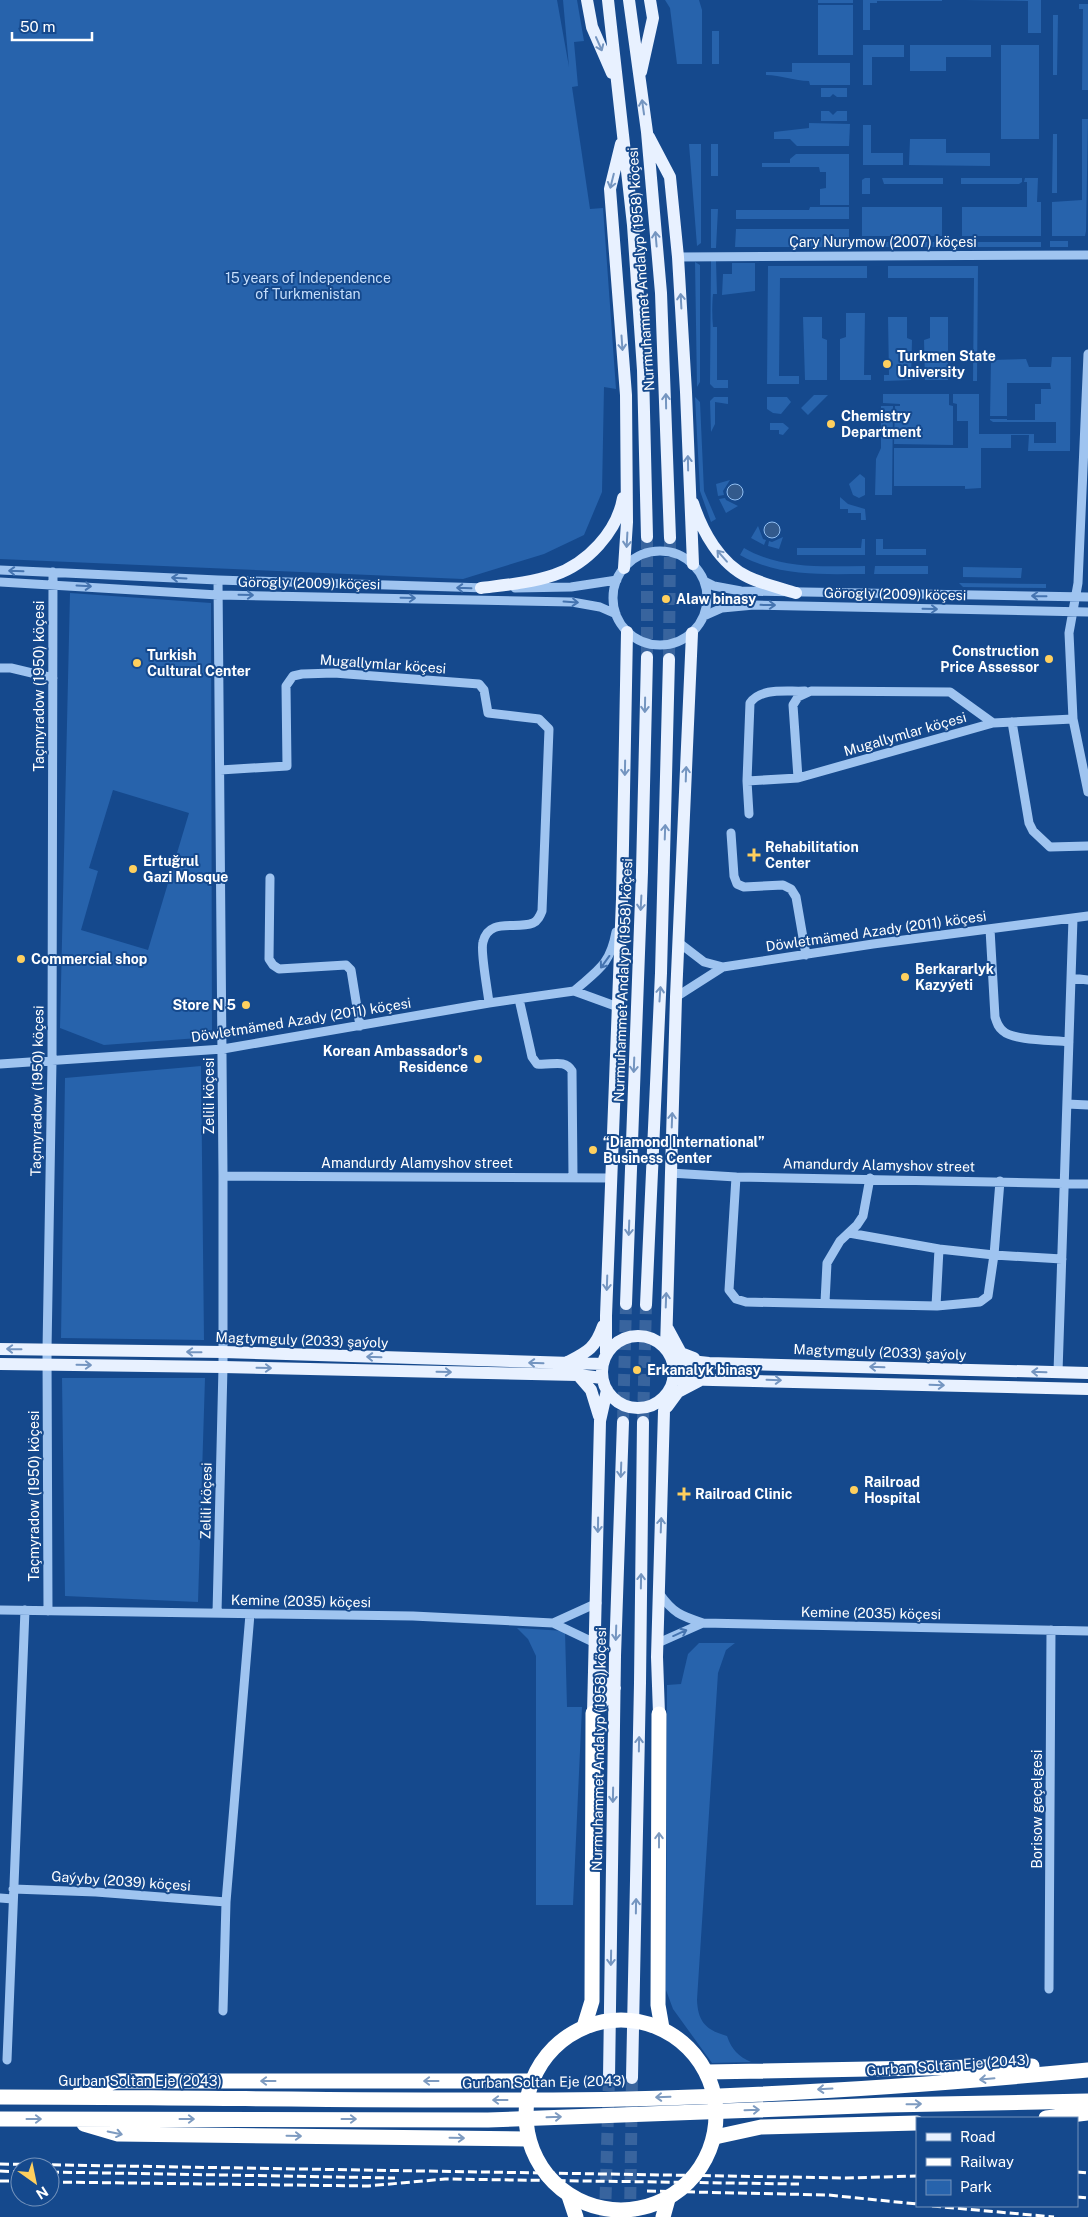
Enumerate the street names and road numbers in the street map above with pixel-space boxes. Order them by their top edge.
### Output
street label: Nurmuhammet Andalyp (1958) köçesi [625,147,657,391]
street label: Çary Nurymow (2007) köçesi [789,234,977,250]
street label: Görogly (2009) köçesi [238,574,380,592]
street label: Görogly (2009) köçesi [824,585,966,603]
street label: Taçmyradow (1950) köçesi [31,600,47,772]
street label: Mugallymlar köçesi [319,652,447,676]
street label: Mugallymlar köçesi [842,709,968,759]
street label: Nurmuhammet Andalyp (1958) köçesi [611,858,635,1102]
street label: Döwletmämed Azady (2011) köçesi [765,908,987,954]
street label: Döwletmämed Azady (2011) köçesi [190,995,412,1045]
street label: Taçmyradow (1950) köçesi [28,1005,46,1177]
street label: Zelili köçesi [201,1058,217,1134]
street label: Amandurdy Alamyshov street [321,1155,513,1171]
street label: Amandurdy Alamyshov street [783,1155,975,1175]
street label: Magtymguly (2033) şaýoly [215,1329,389,1351]
street label: Magtymguly (2033) şaýoly [793,1341,967,1363]
street label: Taçmyradow (1950) köçesi [26,1410,42,1582]
street label: Zelili köçesi [197,1462,215,1540]
street label: Kemine (2035) köçesi [231,1592,371,1610]
street label: Kemine (2035) köçesi [801,1604,941,1622]
street label: Nurmuhammet Andalyp (1958) köçesi [589,1627,609,1871]
street label: Borisow geçelgesi [1029,1750,1045,1868]
street label: Gaýyby (2039) köçesi [51,1868,191,1894]
street label: Gurban Soltan Eje (2043) [866,2051,1030,2079]
street label: Gurban Soltan Eje (2043) [58,2073,222,2089]
street label: Gurban Soltan Eje (2043) [462,2073,626,2091]

